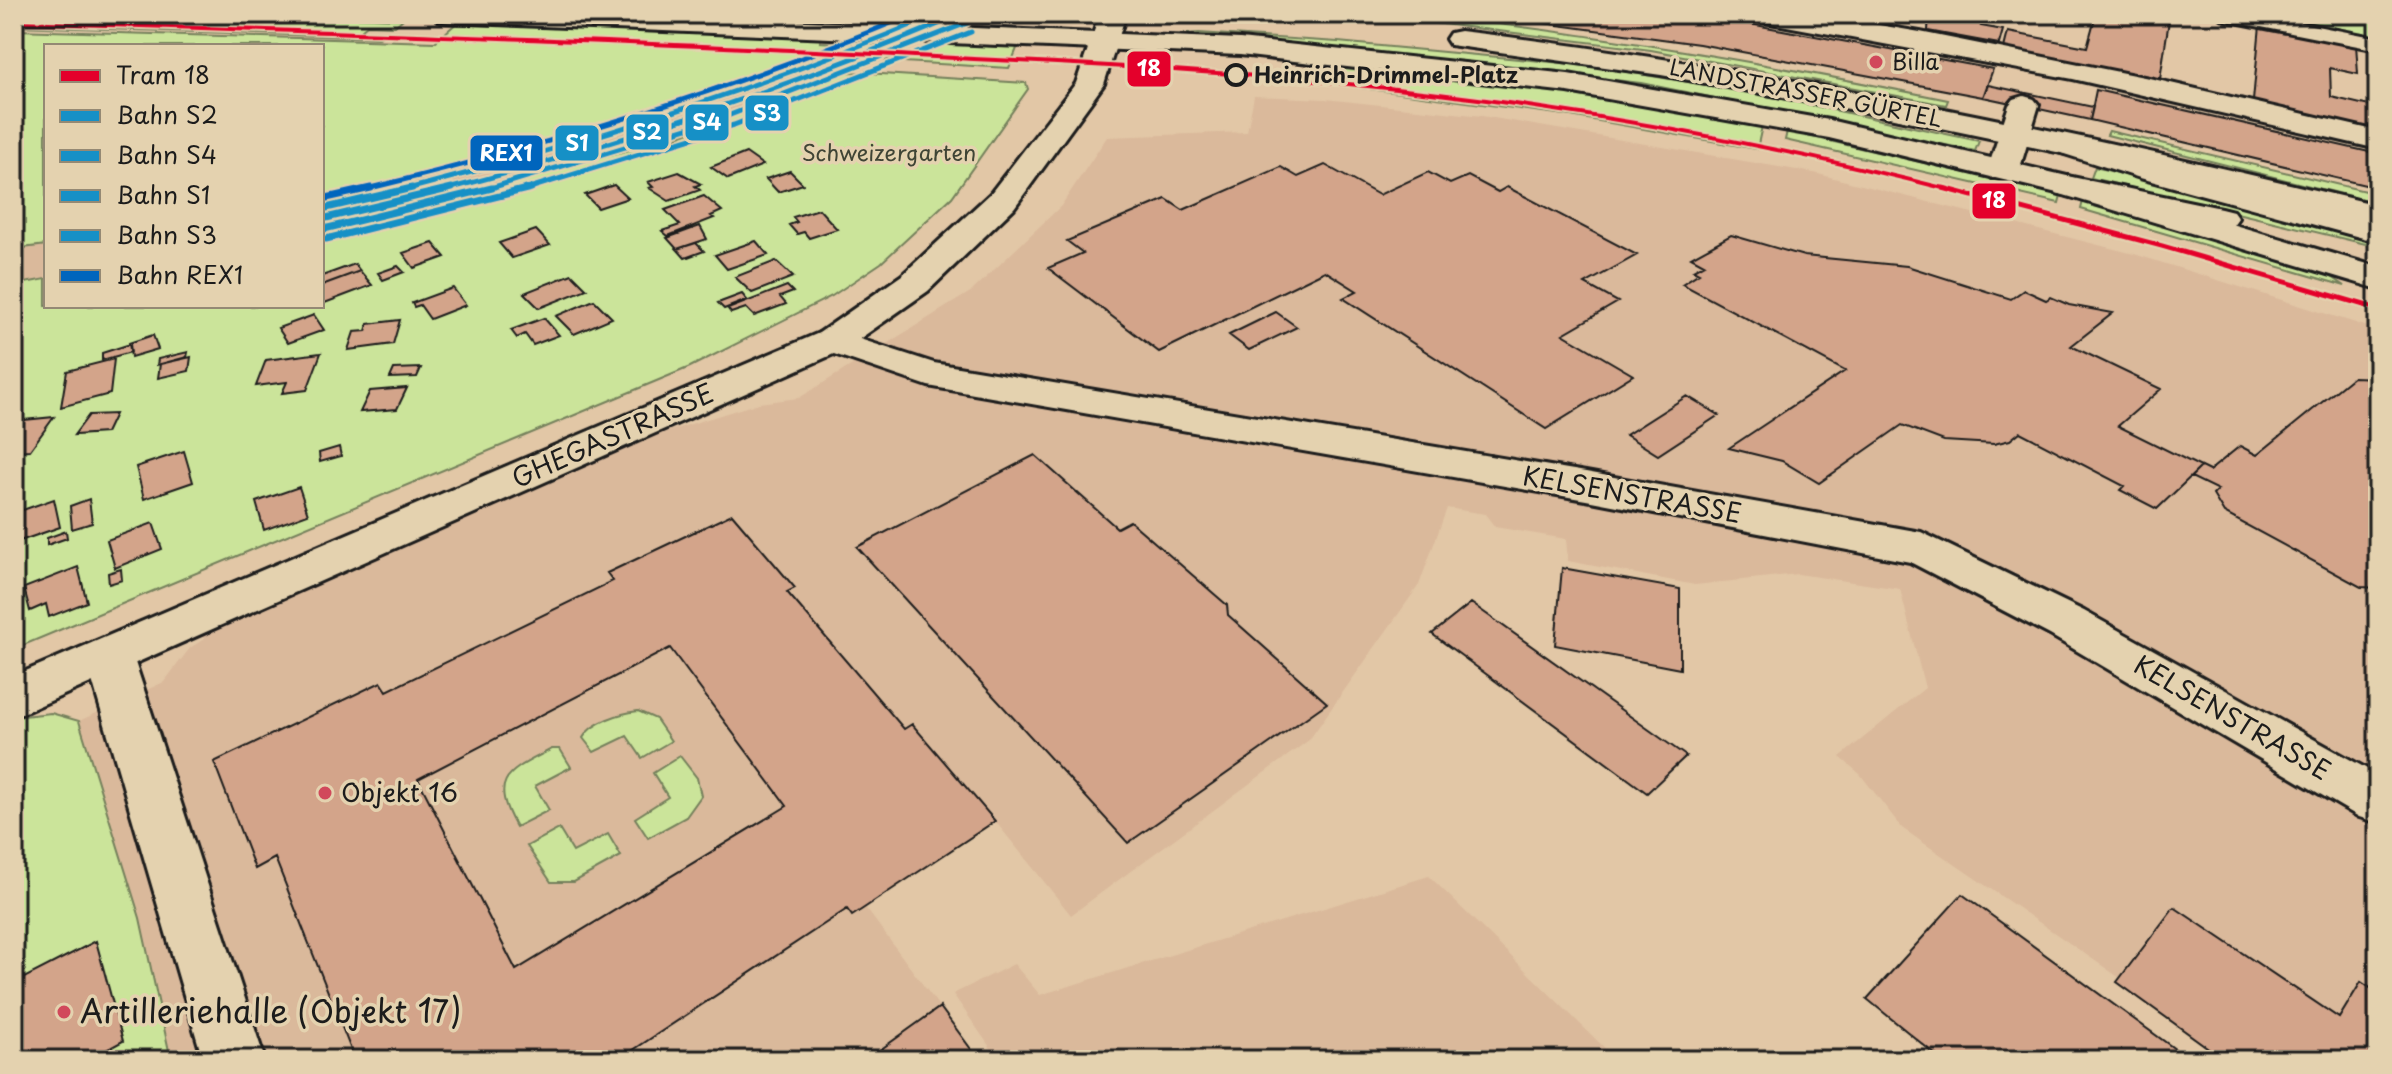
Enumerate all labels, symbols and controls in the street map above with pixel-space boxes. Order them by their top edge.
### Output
legend [44,44,324,308]
place label: Billa [1892,44,1939,77]
street label: LANDSTRASSER GÜRTEL [1667,49,1946,134]
line badge: 18 [1126,50,1172,88]
text: 18 [1137,50,1161,83]
marker: Billa [1867,53,1885,71]
text: Tram 18 [116,56,210,92]
place label: Heinrich-Drimmel-Platz [1254,57,1518,90]
marker: Heinrich-Drimmel-Platz [1225,64,1247,86]
line badge: S3 [744,94,790,132]
text: S3 [753,95,781,128]
text: Bahn S2 [116,96,218,132]
line badge: S4 [684,103,730,142]
text: S4 [693,104,721,137]
line badge: S2 [625,113,670,151]
text: S2 [632,114,662,147]
line badge: S1 [554,124,600,162]
text: S1 [565,125,589,158]
line badge: REX1 [469,134,544,172]
text: REX1 [480,135,532,168]
park label: Schweizergarten [802,135,976,168]
text: Bahn S4 [116,136,217,172]
text: Bahn S1 [116,176,210,212]
line badge: 18 [1971,182,2017,220]
text: 18 [1982,182,2006,215]
text: Bahn S3 [116,216,217,252]
text: Bahn REX1 [116,256,243,292]
street label: GHEGASTRASSE [505,373,720,497]
street label: KELSENSTRASSE [1520,455,1745,532]
street label: KELSENSTRASSE [2127,644,2338,789]
place label: Objekt 16 [341,772,458,811]
marker: Objekt 16 [316,784,334,802]
place label: Artilleriehalle (Objekt 17) [80,986,462,1034]
marker: Artilleriehalle (Objekt 17) [55,1003,73,1021]

